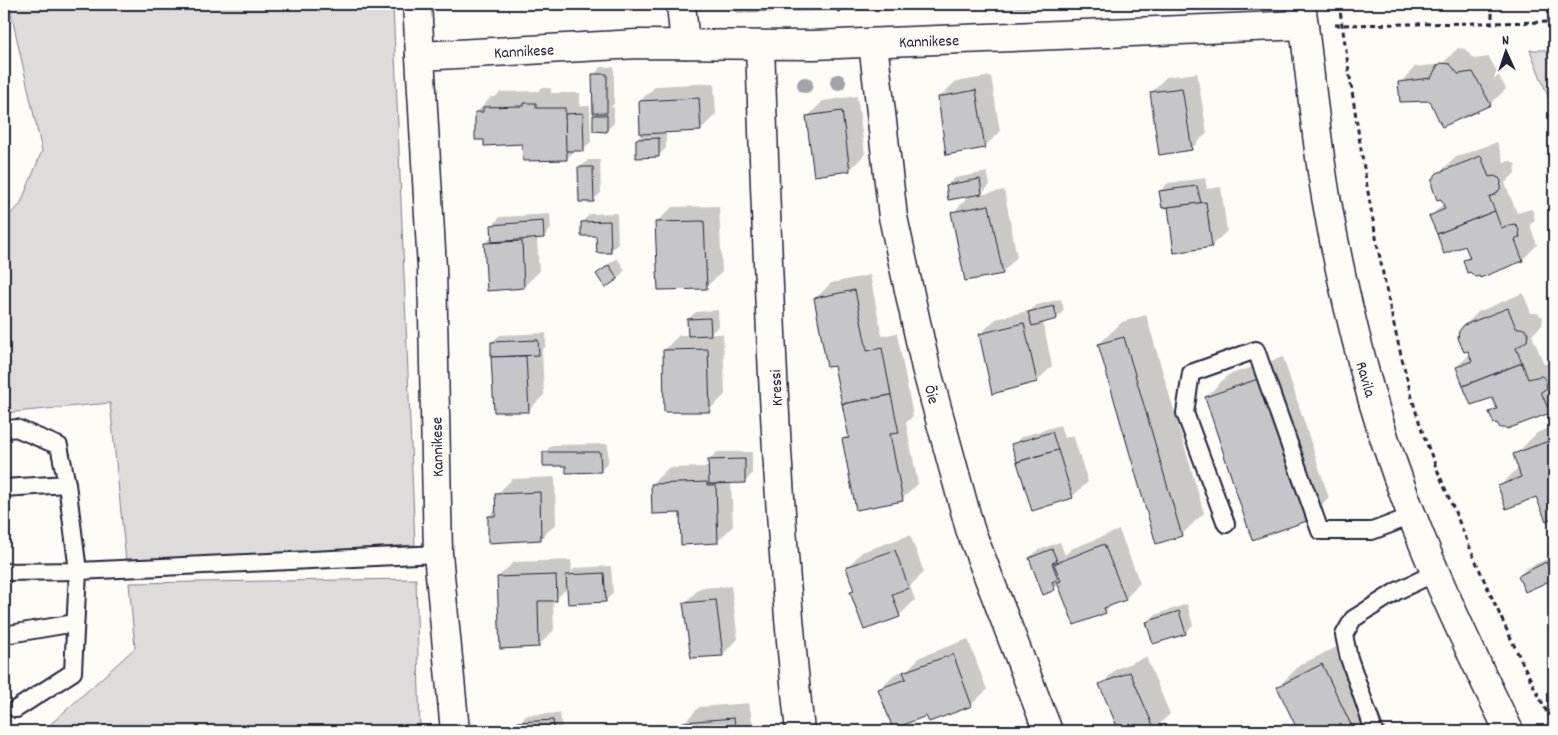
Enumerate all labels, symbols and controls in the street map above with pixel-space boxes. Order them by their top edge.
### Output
north arrow [1480,28,1530,78]
street label: Kannikese [899,30,959,55]
text: N [1501,31,1509,51]
street label: Kannikese [494,39,555,66]
street label: Ravila [1349,359,1381,401]
street label: Kressi [765,369,790,407]
street label: Õie [917,383,944,407]
street label: Kannikese [426,417,451,477]

